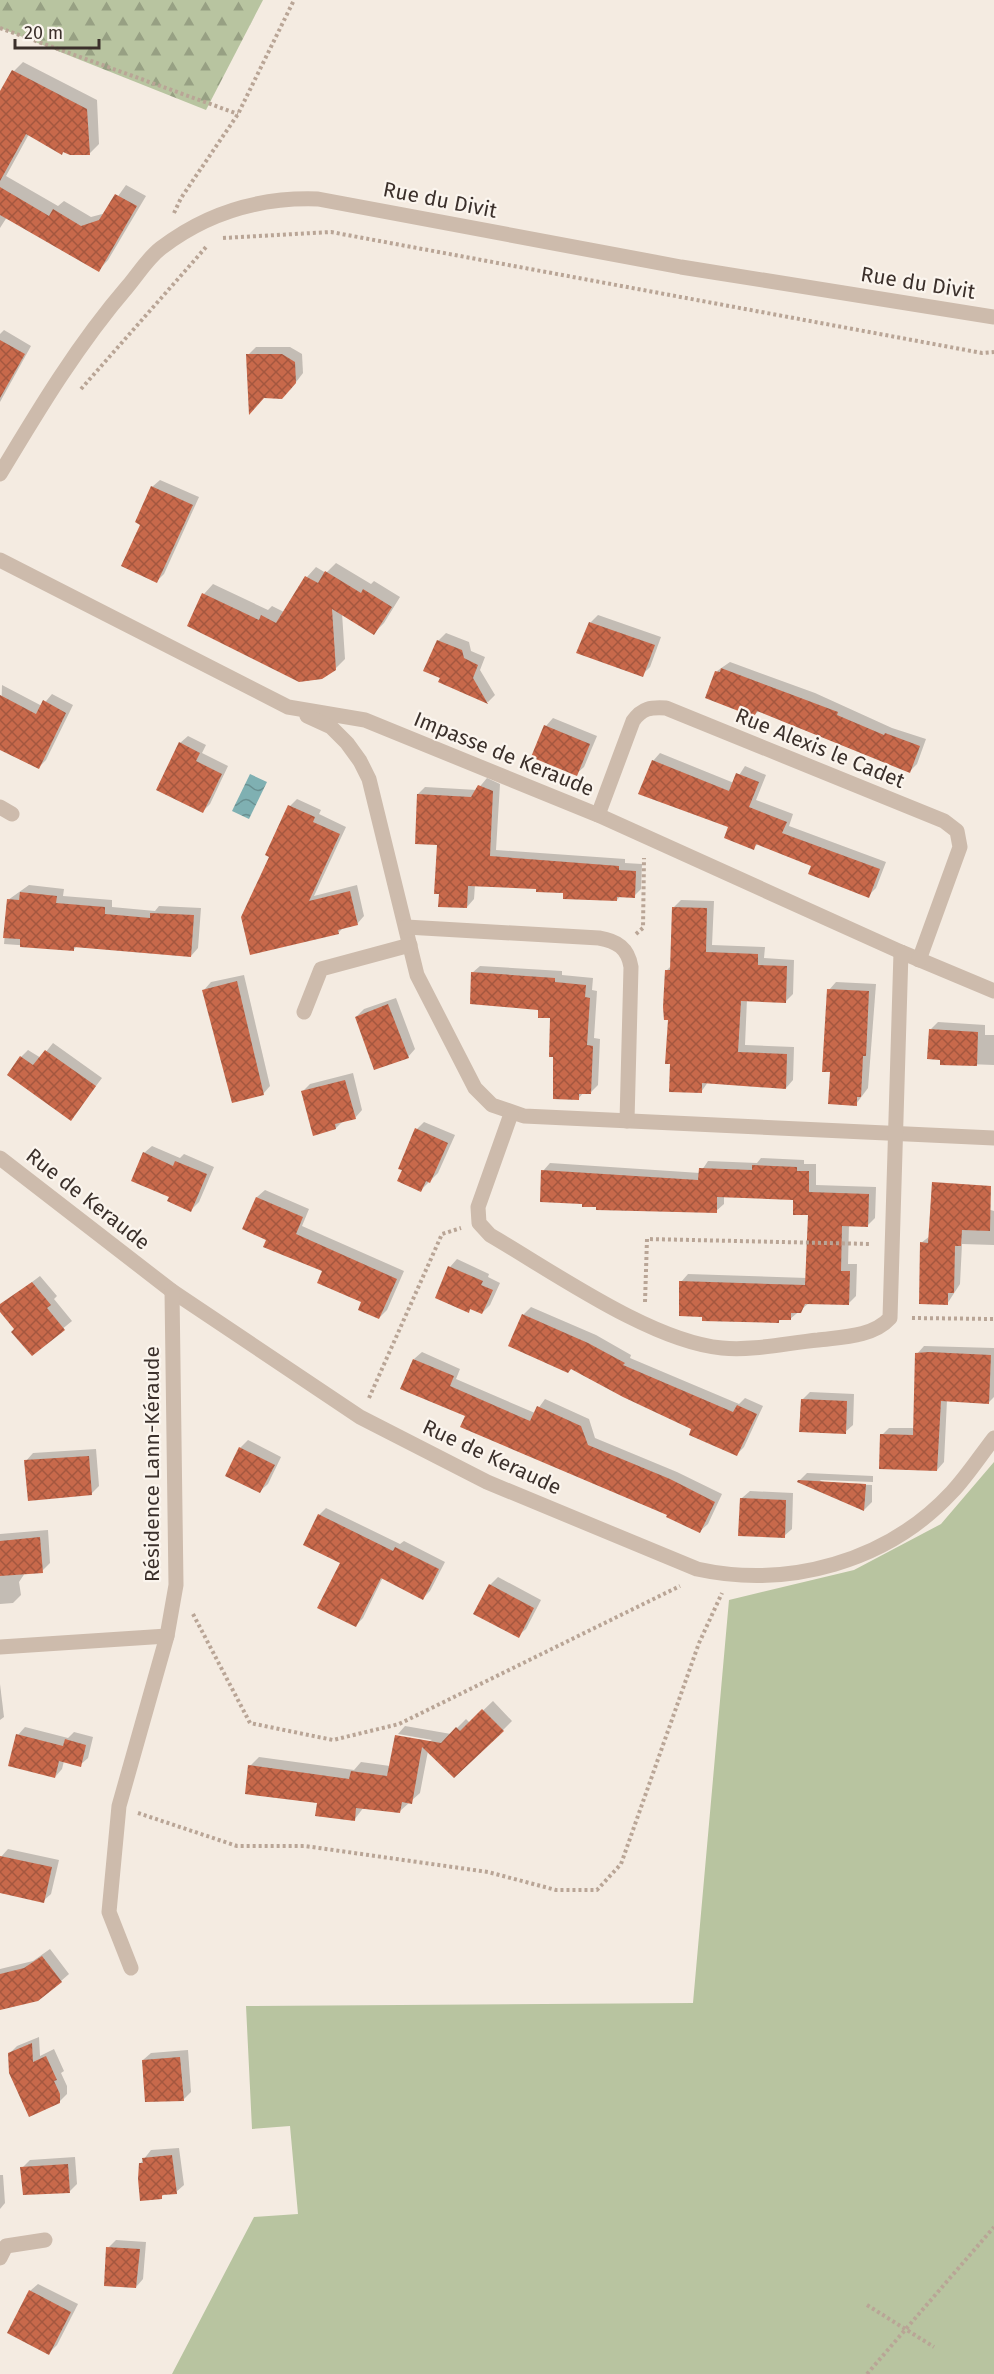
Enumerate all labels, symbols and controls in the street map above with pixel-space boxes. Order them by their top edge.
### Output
scale bar [15,12,99,50]
text: 20 m [24,22,63,44]
street label: Rue du Divit [381,176,500,224]
street label: Rue du Divit [859,261,978,305]
street label: Rue Alexis le Cadet [732,702,909,794]
street label: Impasse de Keraude [410,706,598,802]
street label: Rue de Keraude [21,1143,155,1255]
street label: Résidence Lann-Kéraude [139,1346,165,1582]
street label: Rue de Keraude [419,1414,565,1500]

